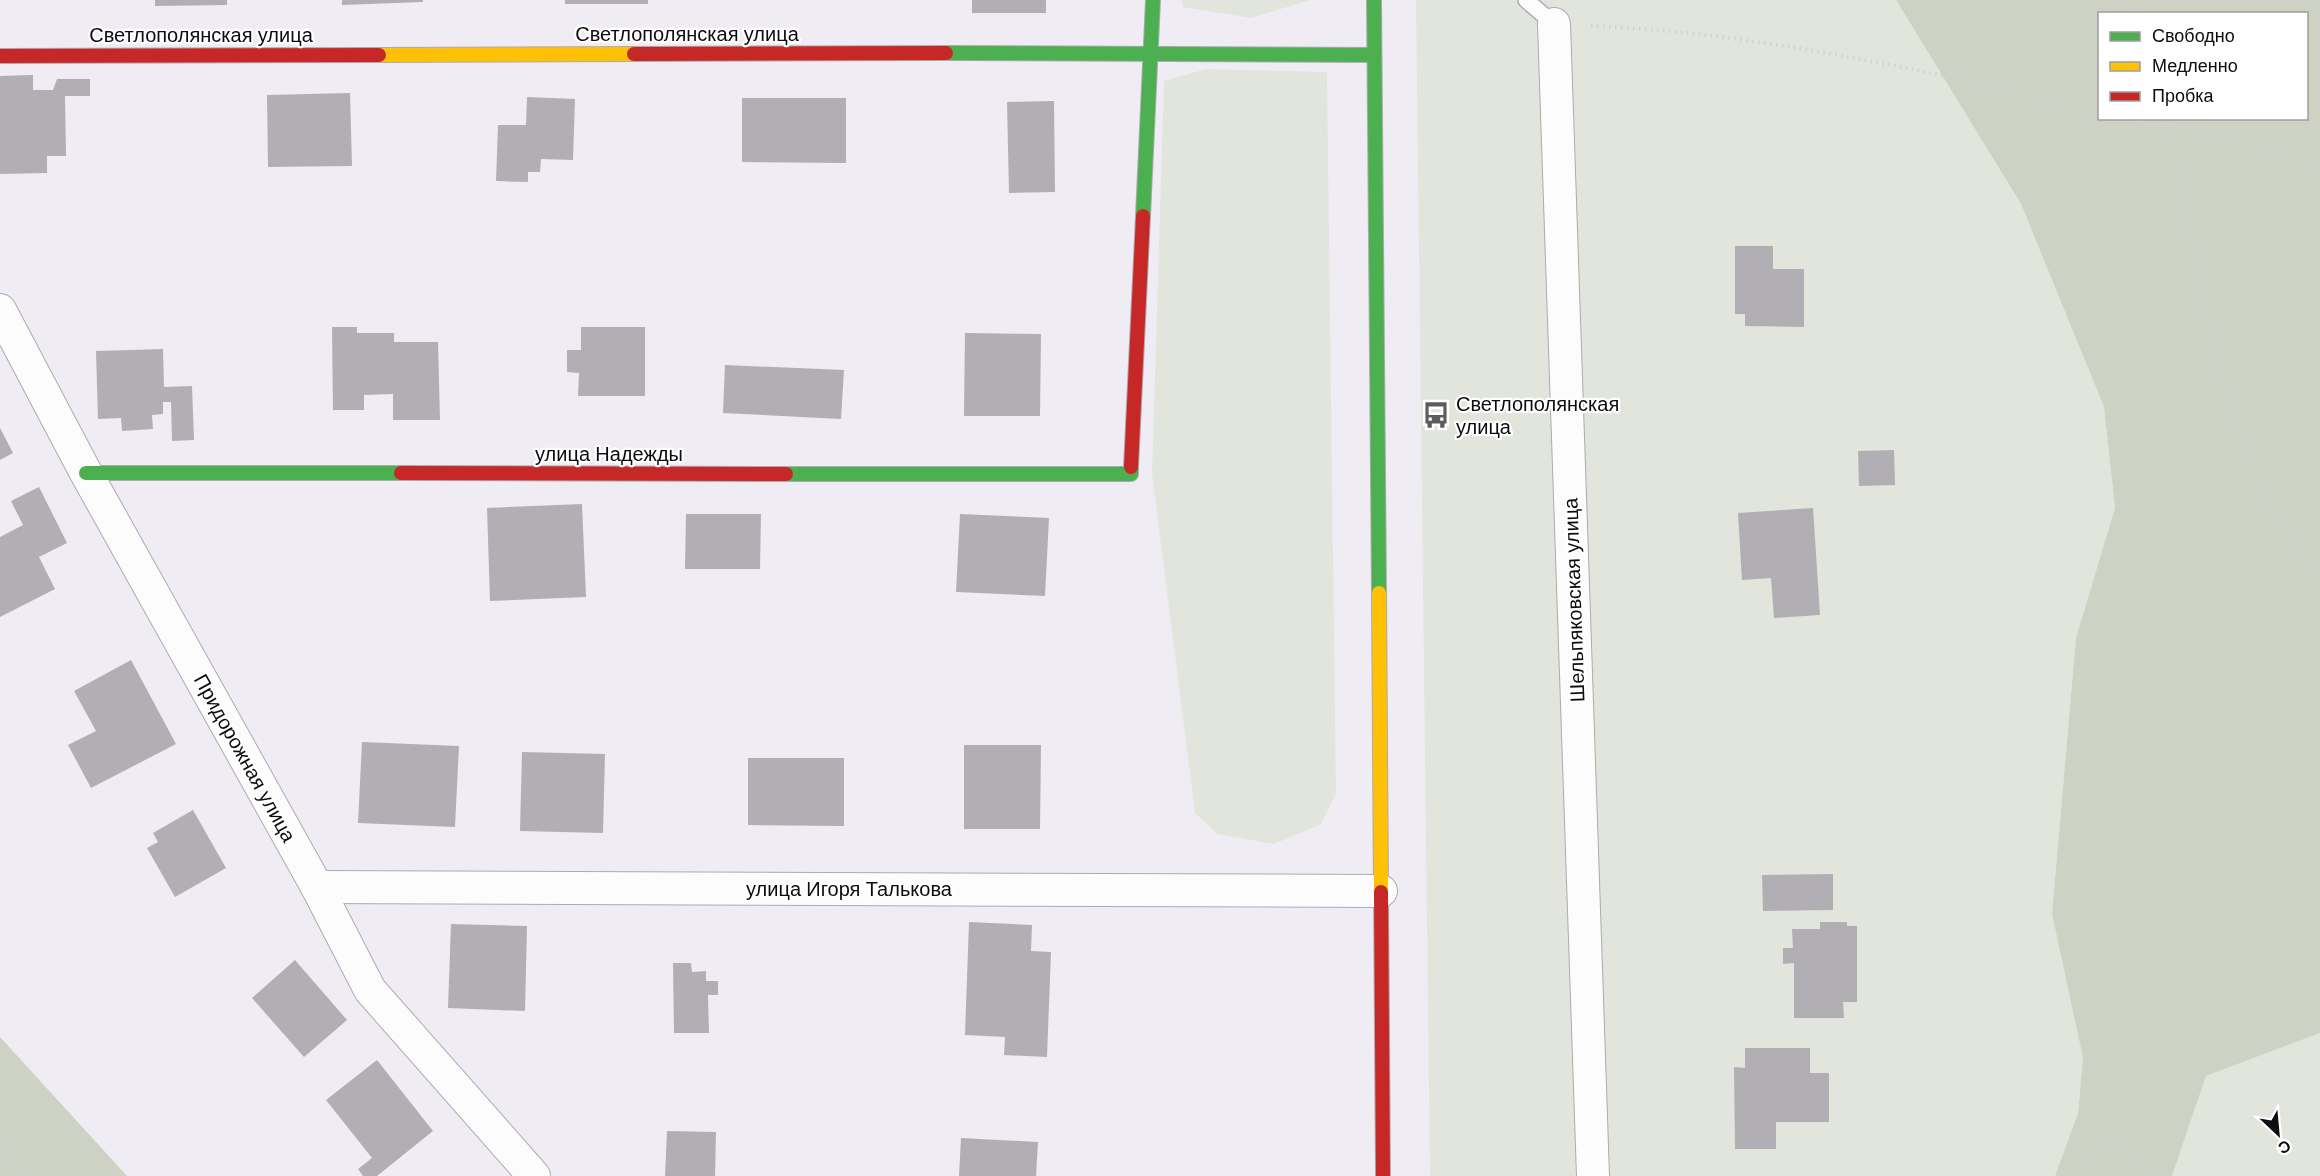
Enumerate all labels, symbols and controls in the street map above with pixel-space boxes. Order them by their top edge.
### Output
legend [2098,12,2308,120]
street label: Светлополянская улица [575,21,800,47]
street label: Светлополянская улица [89,22,314,48]
text: Свободно [2152,24,2235,48]
text: Медленно [2152,54,2238,78]
text: Пробка [2152,84,2215,108]
place label: Светлополянская улица [1456,391,1619,440]
bus stop icon: Светлополянская улица [1421,400,1451,430]
street label: улица Надежды [535,441,683,467]
street label: Шельпяковская улица [1557,496,1591,703]
street label: Придорожная улица [188,669,302,847]
street label: улица Игоря Талькова [746,876,953,902]
north arrow [2248,1104,2308,1164]
text: С [2274,1135,2294,1159]

